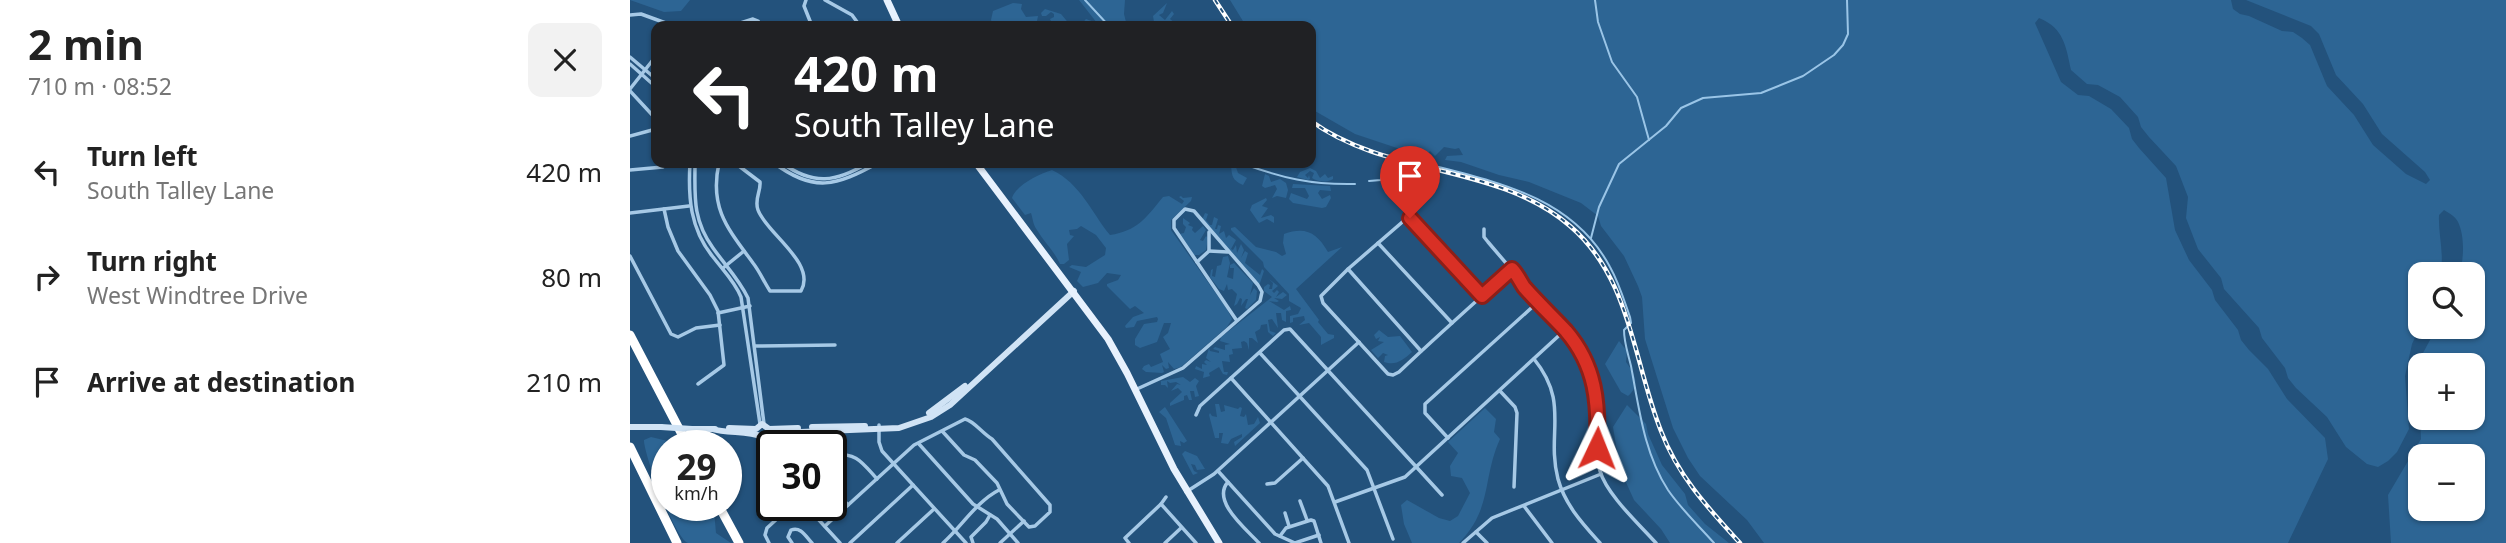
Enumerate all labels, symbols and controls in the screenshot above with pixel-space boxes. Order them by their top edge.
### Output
text: 2 min [28,15,144,72]
button: close [528,23,602,97]
text: 420 m [794,40,939,106]
icon: left [679,49,770,140]
text: 710 m · 08:52 [28,70,172,102]
text: South Talley Lane [794,103,1055,146]
text: Turn left [87,138,198,174]
pin [1380,146,1440,218]
icon: left [28,153,66,191]
text: 420 m [526,154,602,190]
icon: arrive [1391,157,1429,195]
text: South Talley Lane [87,174,274,206]
text: Turn right [87,243,217,279]
icon: right [28,258,66,296]
text: 80 m [541,259,602,295]
map controls [2408,262,2485,521]
button: search [2408,262,2485,339]
text: West Windtree Drive [87,279,308,311]
button: + [2408,353,2485,430]
icon: arrive [28,363,66,401]
text: Arrive at destination [87,364,356,400]
text: 210 m [526,364,602,400]
position arrow [1560,411,1634,485]
speed limit sign: 30 [756,430,847,521]
text: 29 [676,443,717,490]
button: − [2408,444,2485,521]
text: km/h [674,481,719,505]

